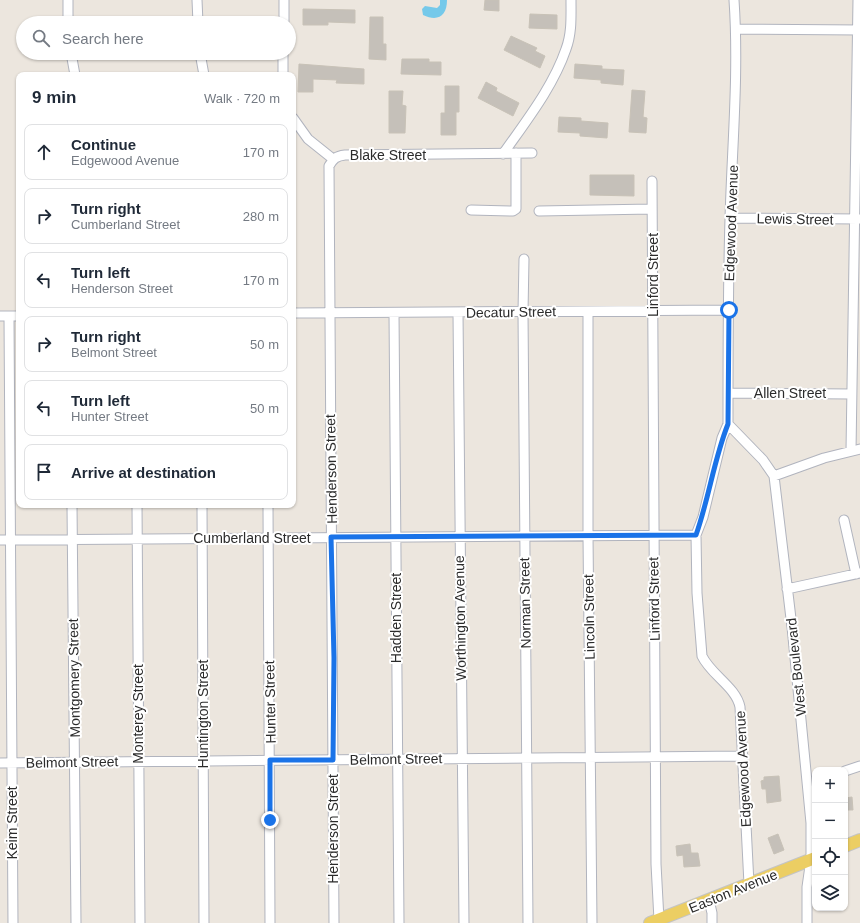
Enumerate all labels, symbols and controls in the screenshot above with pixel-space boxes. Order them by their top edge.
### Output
search box [16,16,296,60]
icon: search [30,27,52,49]
text: Search here [62,30,144,47]
text: 9 min [32,88,76,107]
text: Walk · 720 m [204,91,280,106]
text: Continue [71,136,136,153]
icon: ahead [33,141,55,163]
text: 170 m [243,145,279,160]
street label: Blake Street [350,147,426,163]
text: Edgewood Avenue [71,153,179,168]
street label: Edgewood Avenue [721,164,741,282]
text: Turn right [71,200,141,217]
icon: right [33,205,55,227]
text: 280 m [243,209,279,224]
street label: Lewis Street [756,210,834,228]
text: Cumberland Street [71,217,180,232]
street label: Linford Street [645,233,661,317]
text: Turn left [71,264,130,281]
icon: left [33,269,55,291]
text: 170 m [243,273,279,288]
text: Henderson Street [71,281,173,296]
route start [720,301,738,319]
street label: Decatur Street [466,303,556,321]
text: Turn right [71,328,141,345]
icon: right [33,333,55,355]
text: 50 m [250,337,279,352]
text: Belmont Street [71,345,157,360]
street label: Allen Street [754,385,826,401]
text: Turn left [71,392,130,409]
icon: left [33,397,55,419]
text: 50 m [250,401,279,416]
text: Hunter Street [71,409,148,424]
street label: Henderson Street [322,414,340,524]
icon: arrive [33,461,55,483]
text: Arrive at destination [71,464,216,481]
street label: Cumberland Street [193,530,311,546]
street label: Worthington Avenue [451,555,469,681]
street label: Norman Street [516,557,534,649]
street label: Linford Street [645,557,663,641]
street label: Hadden Street [388,573,404,663]
street label: Lincoln Street [580,574,598,660]
street label: West Boulevard [783,617,809,717]
street label: Montgomery Street [65,618,83,738]
street label: Huntington Street [195,659,211,768]
street label: Hunter Street [261,660,279,744]
street label: Monterey Street [130,664,146,764]
street label: Edgewood Avenue [732,710,754,828]
street label: Belmont Street [350,750,443,768]
street label: Belmont Street [26,753,119,771]
map controls [812,767,848,911]
button: + [812,767,848,803]
street label: Henderson Street [325,774,341,884]
street label: Keim Street [4,786,20,860]
button: − [812,803,848,839]
route end [261,811,279,829]
button: locate [812,839,848,875]
street label: Easton Avenue [686,866,780,916]
button: layers [812,875,848,911]

